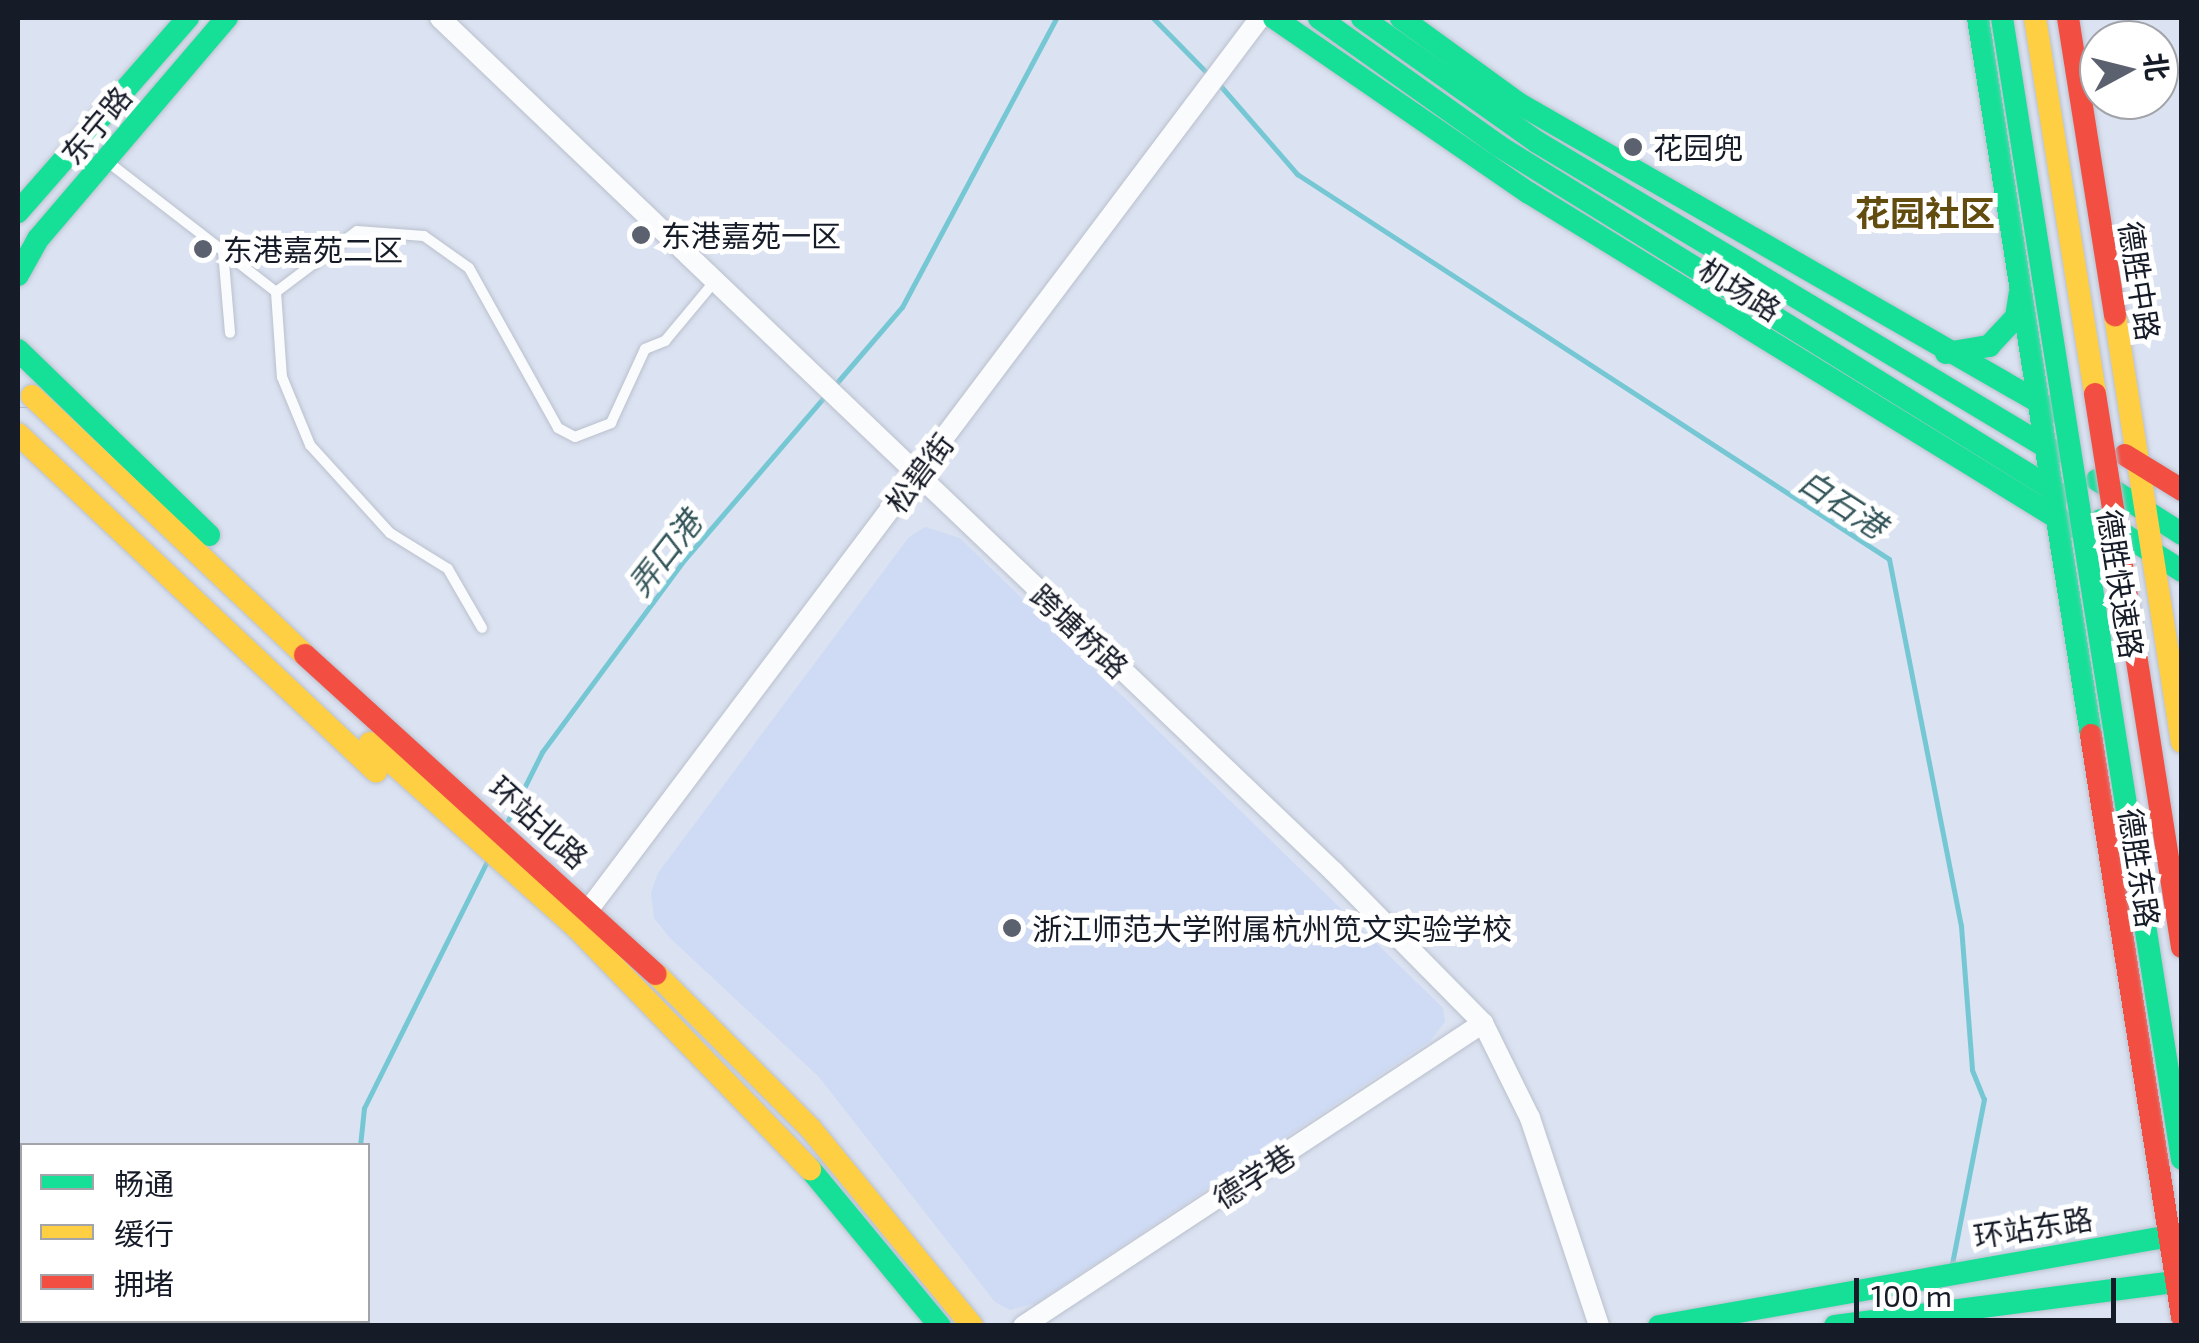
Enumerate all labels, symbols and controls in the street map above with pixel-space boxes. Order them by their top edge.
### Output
north arrow [2079,20,2179,120]
text: 北 [2138,51,2175,83]
street label: 东宁路 [53,79,139,171]
place label: 花园兜 [1653,129,1743,165]
marker: 花园兜 [1622,136,1644,158]
district label: 花园社区 [1855,191,1995,233]
place label: 东港嘉苑一区 [661,217,841,253]
street label: 德胜中路 [2113,219,2167,343]
marker: 东港嘉苑一区 [630,224,652,246]
place label: 东港嘉苑二区 [223,231,403,267]
marker: 东港嘉苑二区 [192,238,214,260]
street label: 机场路 [1692,250,1788,328]
street label: 松碧街 [878,426,960,520]
water label: 白石港 [1792,461,1894,545]
water label: 弄口港 [619,503,709,603]
street label: 德胜快速路 [2091,507,2151,661]
street label: 跨塘桥路 [1024,577,1136,685]
street label: 环站北路 [482,768,596,876]
street label: 德胜东路 [2113,806,2167,930]
place label: 浙江师范大学附属杭州笕文实验学校 [1032,910,1512,946]
marker: 浙江师范大学附属杭州笕文实验学校 [1001,917,1023,939]
street label: 德学巷 [1206,1136,1302,1216]
legend [20,1143,370,1323]
text: 畅通 [114,1165,174,1201]
street label: 环站东路 [1971,1200,2095,1254]
text: 缓行 [114,1215,174,1251]
scale bar [1859,1258,2122,1320]
text: 拥堵 [114,1265,174,1301]
text: 100 m [1871,1277,1952,1313]

